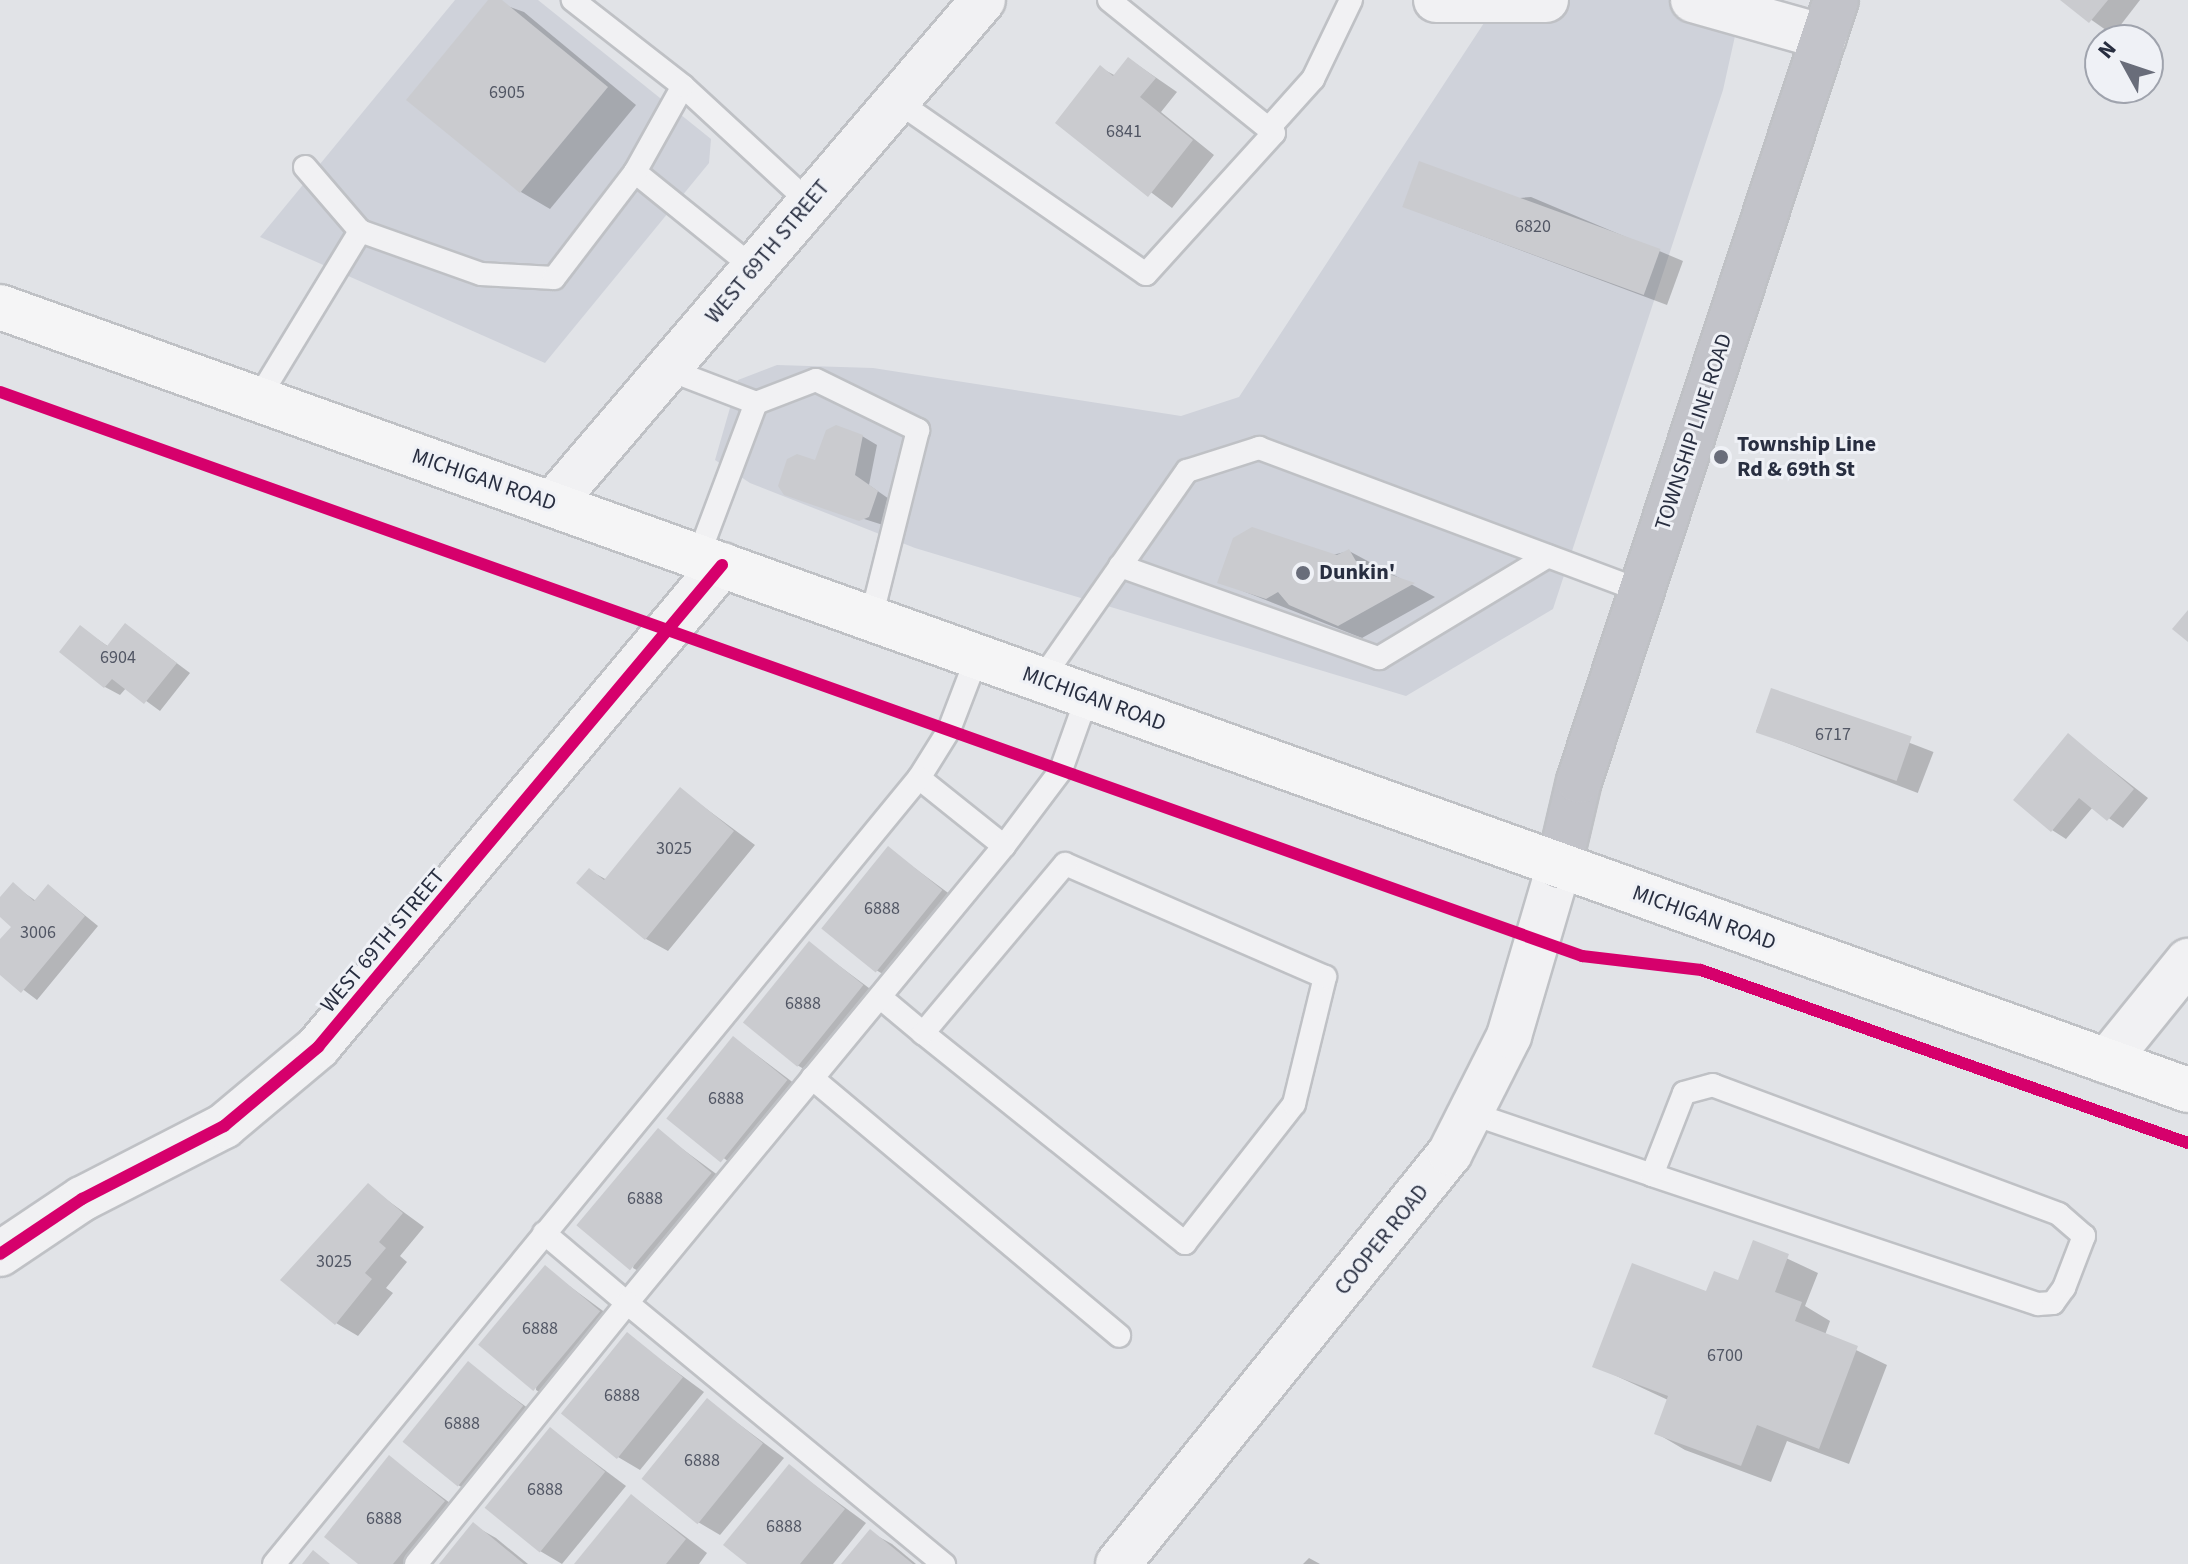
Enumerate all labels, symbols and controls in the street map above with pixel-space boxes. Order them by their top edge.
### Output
north arrow [2084,24,2164,104]
text: N [2090,34,2124,66]
house number: 6905 [489,82,525,104]
house number: 6841 [1106,121,1142,143]
street label: WEST 69TH STREET [700,175,836,329]
house number: 6820 [1515,216,1551,238]
street label: TOWNSHIP LINE ROAD [1650,330,1738,534]
place label: Township Line Rd & 69th St [1737,431,1876,482]
street label: MICHIGAN ROAD [408,443,560,517]
marker: Township Line Rd & 69th St [1712,448,1730,466]
place label: Dunkin' [1319,560,1395,586]
marker: Dunkin' [1294,564,1312,582]
house number: 6904 [100,647,136,669]
street label: MICHIGAN ROAD [1019,661,1169,737]
house number: 6717 [1815,724,1851,746]
house number: 3025 [656,838,692,860]
street label: WEST 69TH STREET [315,864,451,1018]
street label: MICHIGAN ROAD [1629,880,1779,956]
house number: 6888 [864,898,900,920]
house number: 3006 [20,922,56,944]
house number: 6888 [785,993,821,1015]
house number: 6888 [708,1088,744,1110]
street label: COOPER ROAD [1329,1179,1435,1301]
house number: 6888 [627,1188,663,1210]
house number: 3025 [316,1251,352,1273]
house number: 6888 [522,1318,558,1340]
house number: 6700 [1707,1345,1743,1367]
house number: 6888 [604,1385,640,1407]
house number: 6888 [444,1413,480,1435]
house number: 6888 [684,1450,720,1472]
house number: 6888 [527,1479,563,1501]
house number: 6888 [366,1508,402,1530]
house number: 6888 [766,1516,802,1538]

